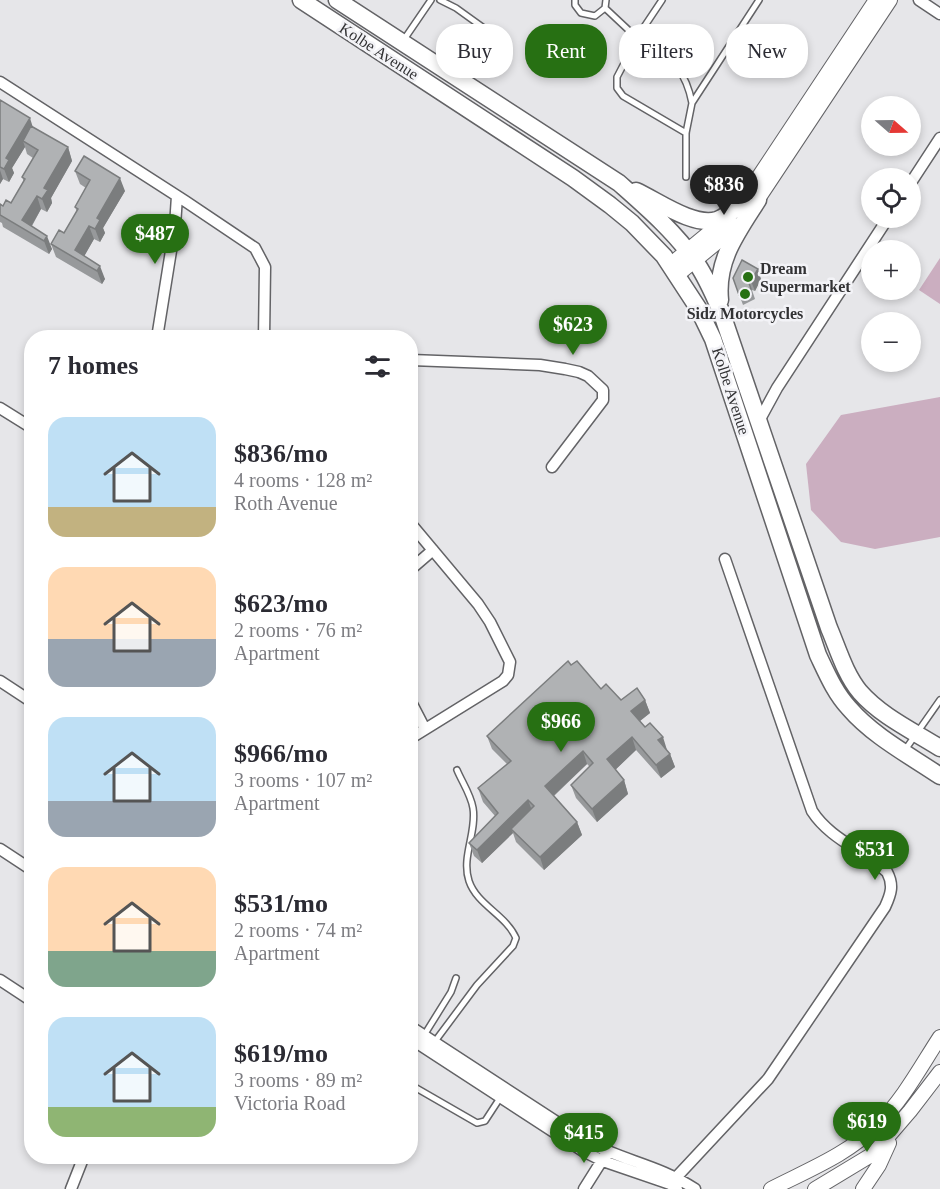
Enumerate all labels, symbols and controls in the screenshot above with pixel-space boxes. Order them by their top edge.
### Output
street label: Kolbe Avenue [336,19,422,83]
chip: Buy [436,24,513,78]
chip: Rent [525,24,607,78]
chip: Filters [619,24,714,78]
chip: New [726,24,808,78]
north arrow [861,96,921,156]
map controls [861,96,921,372]
pin: $836 [688,165,760,216]
button: locate [861,168,921,228]
text: $836 [704,173,744,195]
pin: $487 [119,214,191,265]
text: $487 [135,222,175,244]
button: + [861,240,921,300]
place label: Dream Supermarket [760,260,851,296]
marker: Dream Supermarket [741,270,755,284]
marker: Sidz Motorcycles [738,287,752,301]
pin: $623 [537,305,609,356]
place label: Sidz Motorcycles [687,305,803,323]
button: − [861,312,921,372]
text: $623 [553,313,593,335]
street label: Kolbe Avenue [709,345,753,437]
icon: filters [361,350,394,383]
text: 7 homes [48,351,138,380]
text: $836/mo [234,439,328,468]
icon: home [96,441,168,513]
text: 4 rooms · 128 m² [234,469,372,491]
text: Roth Avenue [234,492,338,514]
text: $623/mo [234,589,328,618]
icon: home [96,591,168,663]
text: 2 rooms · 76 m² [234,619,362,641]
text: Apartment [234,642,320,664]
pin: $966 [525,702,597,753]
text: $966 [541,710,581,732]
text: $966/mo [234,739,328,768]
icon: home [96,741,168,813]
text: 3 rooms · 107 m² [234,769,372,791]
text: Apartment [234,792,320,814]
pin: $531 [839,830,911,881]
text: $531 [855,838,895,860]
text: $531/mo [234,889,328,918]
icon: home [96,891,168,963]
text: 2 rooms · 74 m² [234,919,362,941]
text: Apartment [234,942,320,964]
text: $619/mo [234,1039,328,1068]
icon: home [96,1041,168,1113]
text: 3 rooms · 89 m² [234,1069,362,1091]
text: Victoria Road [234,1092,346,1114]
pin: $619 [831,1102,903,1153]
text: $619 [847,1110,887,1132]
pin: $415 [548,1113,620,1164]
text: $415 [564,1121,604,1143]

